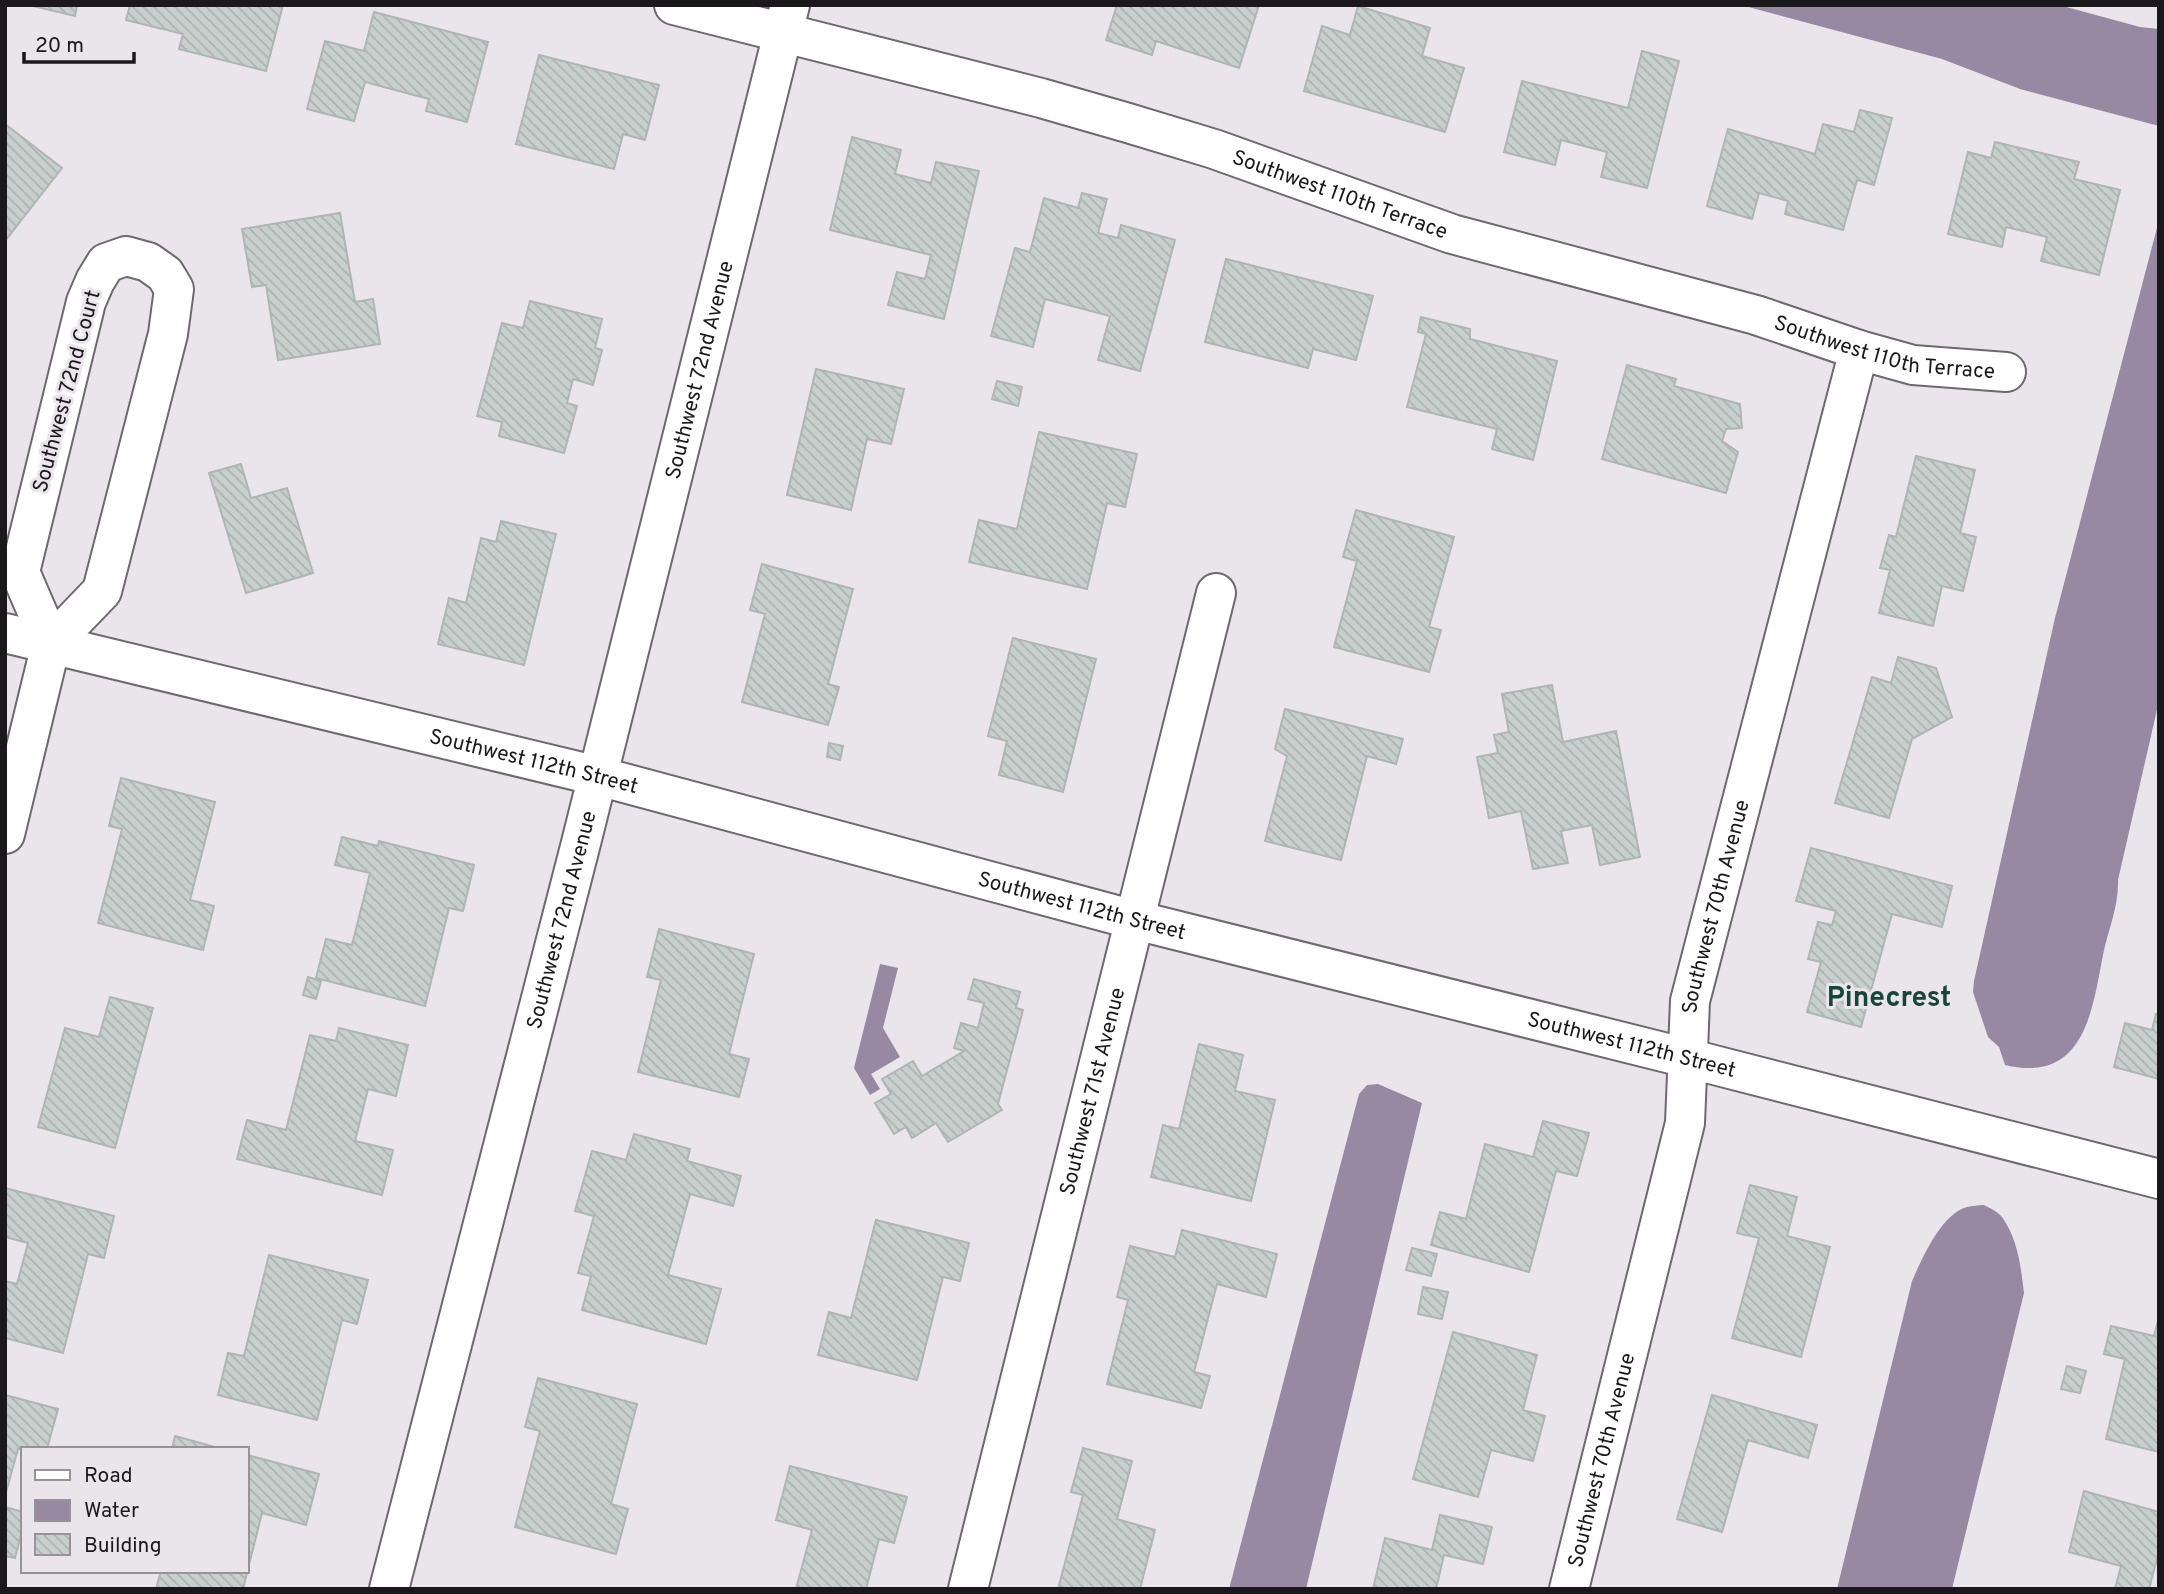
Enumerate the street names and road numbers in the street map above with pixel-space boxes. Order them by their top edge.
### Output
street label: Southwest 110th Terrace [1228,145,1451,246]
street label: Southwest 72nd Avenue [660,258,741,482]
street label: Southwest 72nd Court [27,287,107,496]
street label: Southwest 110th Terrace [1770,310,1996,386]
street label: Southwest 112th Street [426,724,641,801]
street label: Southwest 70th Avenue [1678,797,1757,1014]
street label: Southwest 72nd Avenue [522,808,604,1032]
street label: Southwest 112th Street [975,866,1188,947]
street label: Southwest 71st Avenue [1055,985,1132,1198]
street label: Southwest 112th Street [1524,1007,1738,1085]
street label: Southwest 70th Avenue [1563,1350,1642,1570]

